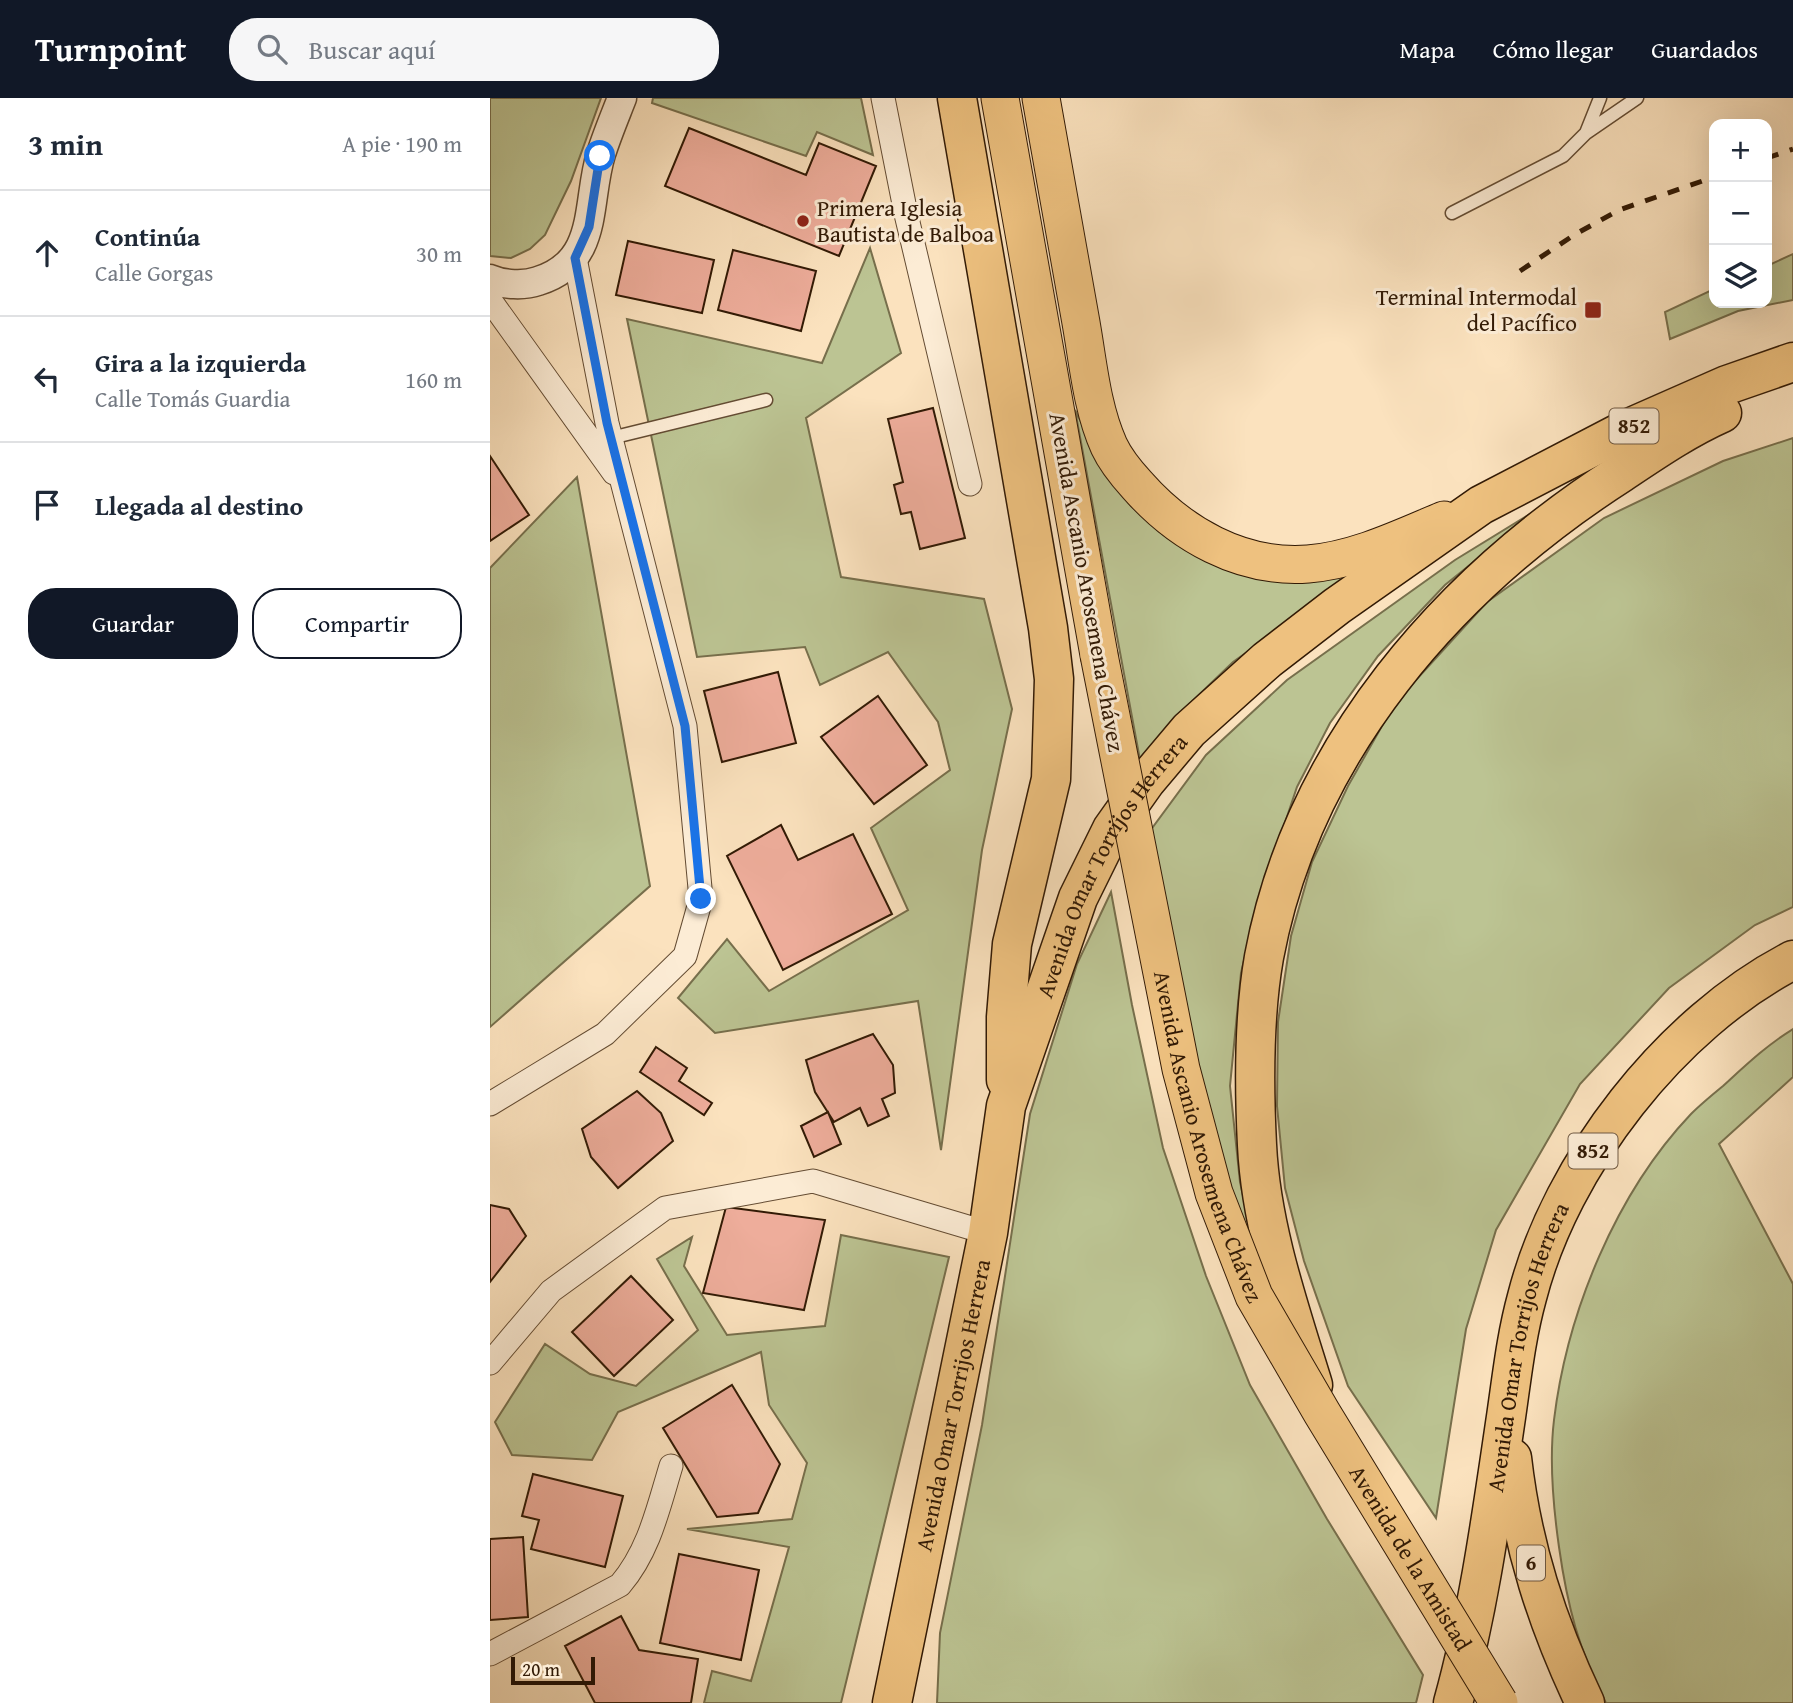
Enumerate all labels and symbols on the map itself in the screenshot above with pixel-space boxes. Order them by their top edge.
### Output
route start [584,140,615,171]
place label: Primera Iglesia Bautista de Balboa [817,191,994,250]
marker: Primera Iglesia Bautista de Balboa [795,213,811,229]
place label: Terminal Intermodal del Pacífico [1376,280,1577,339]
marker: Terminal Intermodal del Pacífico [1583,300,1603,320]
road number: 852 [1610,408,1658,444]
street label: Avenida Ascanio Arosemena Chávez [1041,410,1134,754]
street label: Avenida Omar Torrijos Herrera [1028,726,1195,1002]
route end [685,883,716,914]
street label: Avenida Ascanio Arosemena Chávez [1146,968,1271,1308]
road number: 852 [1568,1134,1618,1168]
street label: Avenida Omar Torrijos Herrera [1478,1196,1577,1494]
street label: Avenida Omar Torrijos Herrera [906,1256,998,1554]
street label: Avenida de la Amistad [1341,1458,1481,1658]
road number: 6 [1517,1546,1545,1580]
scale bar [511,1654,595,1686]

